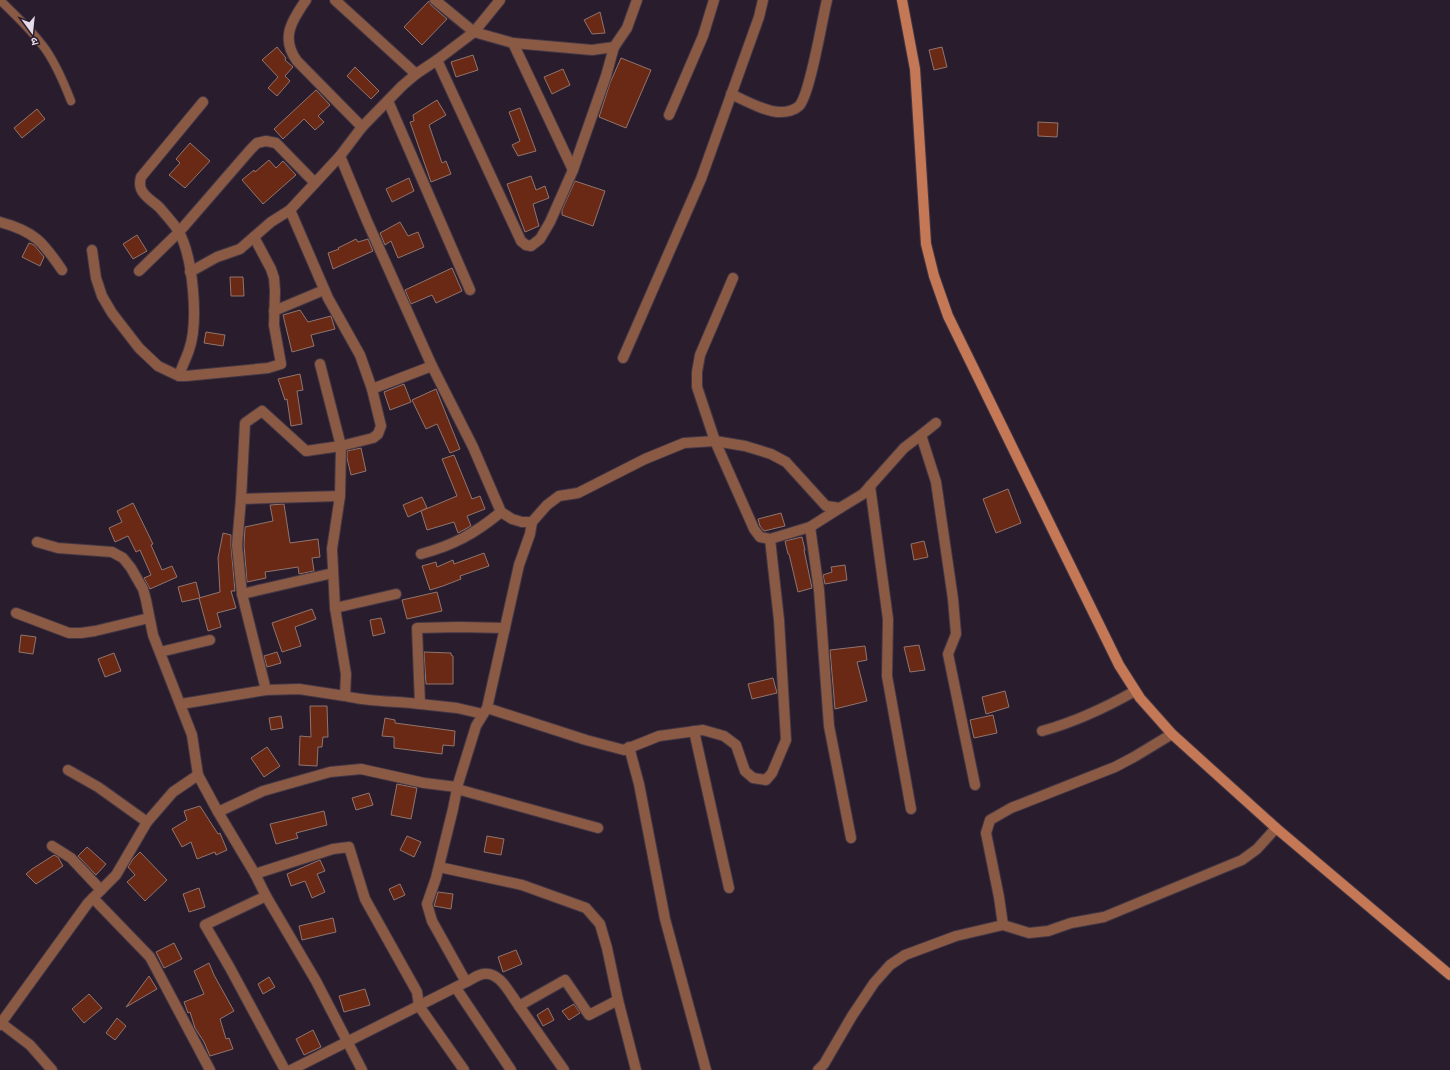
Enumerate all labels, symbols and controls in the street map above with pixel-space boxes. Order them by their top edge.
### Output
north arrow [12,12,52,52]
text: उ [29,34,39,48]

